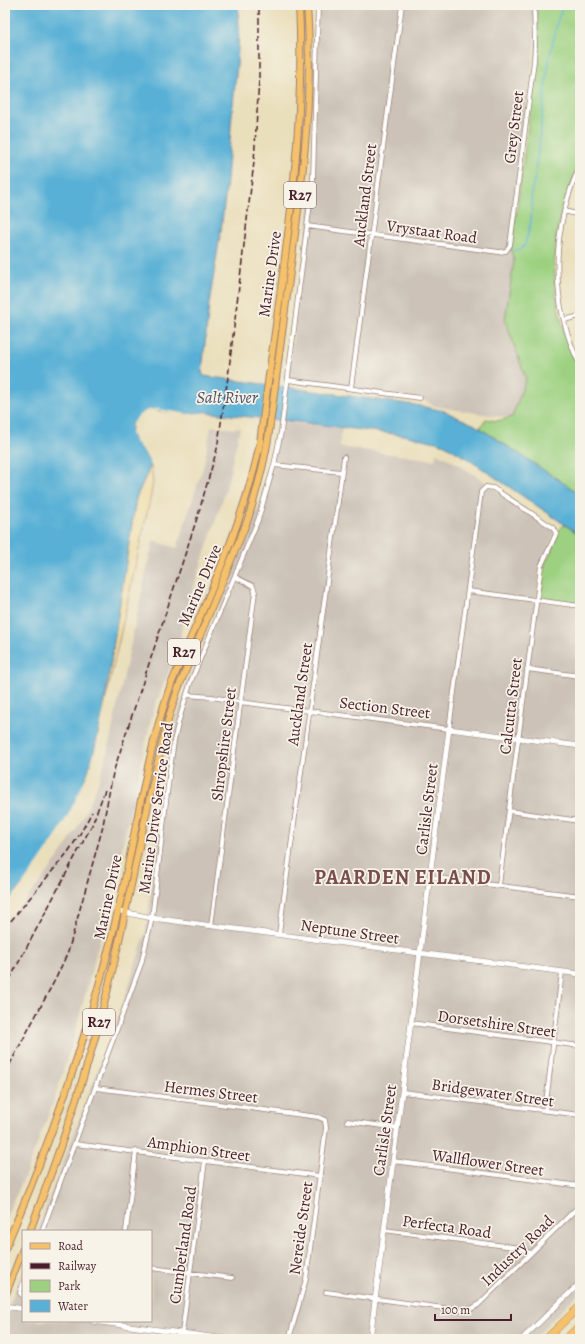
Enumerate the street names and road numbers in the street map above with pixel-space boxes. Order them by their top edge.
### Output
street label: Grey Street [499,89,529,165]
street label: Auckland Street [348,142,382,249]
road number: R27 [284,182,316,208]
street label: Vrystaat Road [384,215,479,249]
street label: Marine Drive [253,230,287,319]
street label: Marine Drive [173,541,227,630]
road number: R27 [168,639,200,665]
street label: Auckland Street [282,641,318,748]
street label: Calcutta Street [494,656,528,756]
street label: Shropshire Street [206,686,242,802]
street label: Section Street [338,692,431,724]
street label: Marine Drive Service Road [133,720,179,895]
street label: Carlisle Street [410,762,444,856]
street label: Marine Drive [88,853,128,942]
street label: Neptune Street [299,914,401,950]
street label: Dorsetshire Street [436,1005,557,1043]
road number: R27 [83,1009,115,1035]
street label: Bridgewater Street [430,1074,555,1112]
street label: Hermes Street [163,1075,259,1109]
street label: Carlisle Street [368,1083,402,1177]
street label: Amphion Street [145,1131,251,1167]
street label: Wallflower Street [430,1144,545,1182]
street label: Nereide Street [284,1180,318,1276]
street label: Cumberland Road [164,1184,202,1305]
street label: Perfecta Road [401,1210,493,1244]
street label: Industry Road [476,1210,559,1291]

